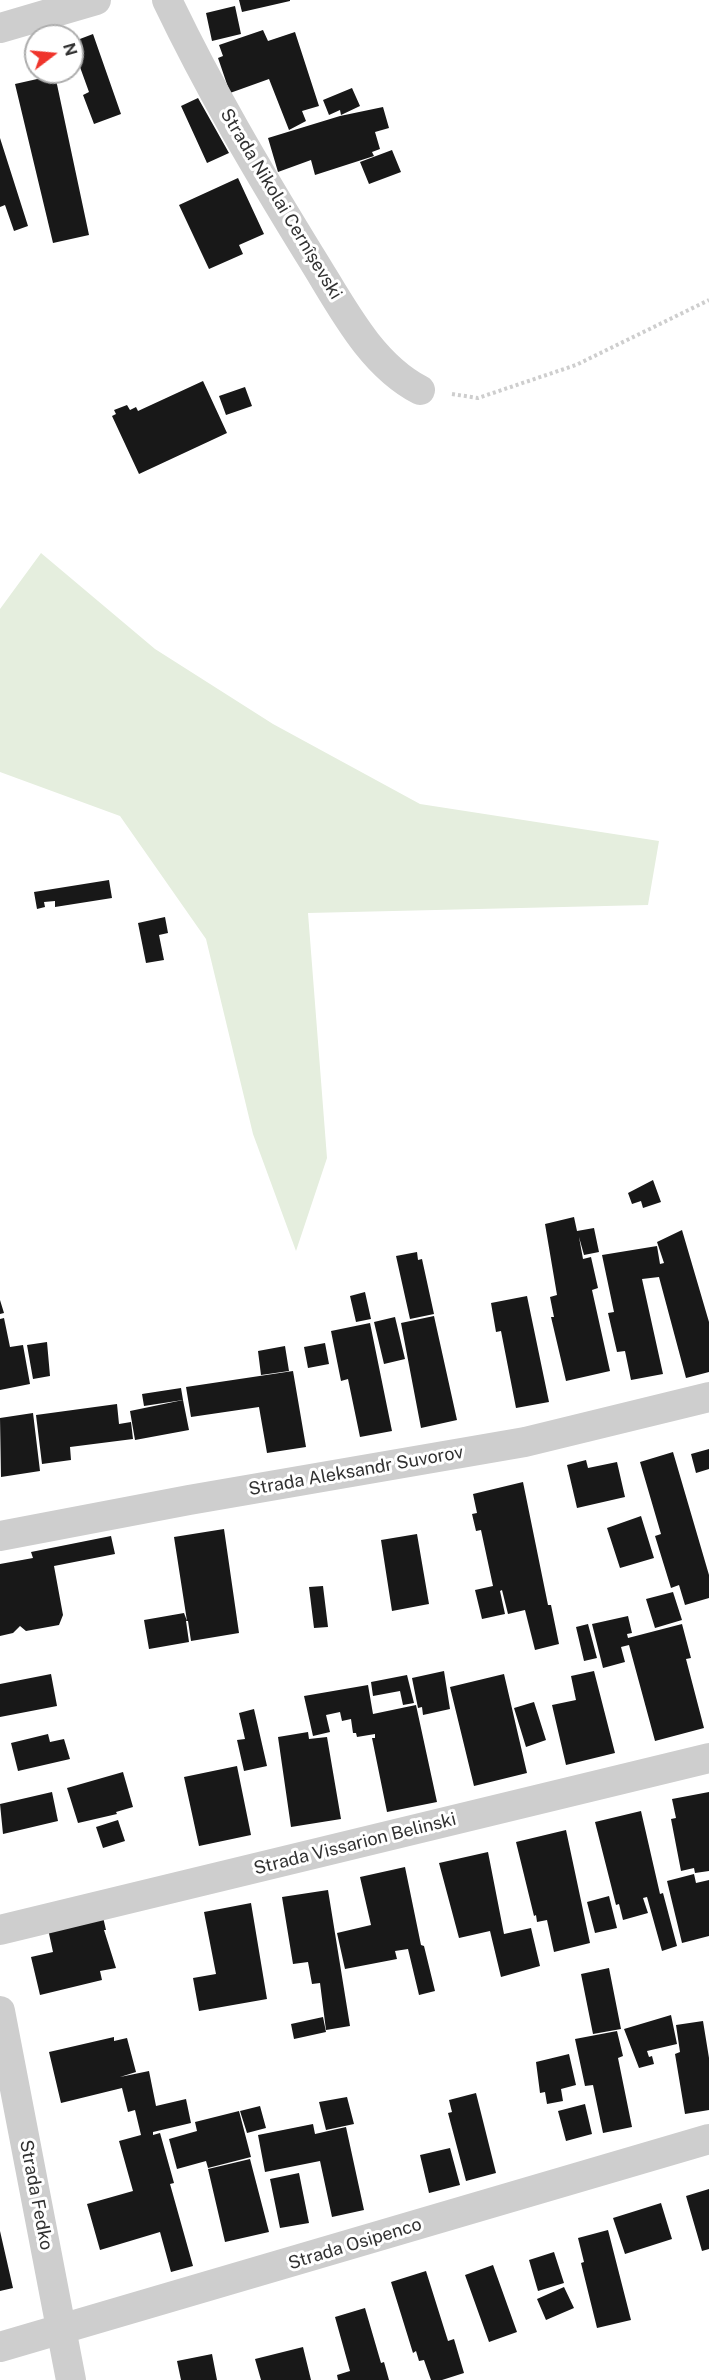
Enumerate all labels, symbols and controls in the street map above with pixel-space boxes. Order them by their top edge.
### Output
north arrow [24,24,84,84]
text: N [59,41,81,58]
street label: Strada Nikolai Cernîșevski [215,105,347,303]
street label: Strada Aleksandr Suvorov [247,1441,465,1501]
street label: Strada Vissarion Belinski [252,1808,458,1880]
street label: Strada Fedko [15,2138,57,2252]
street label: Strada Osipenco [286,2213,424,2275]

